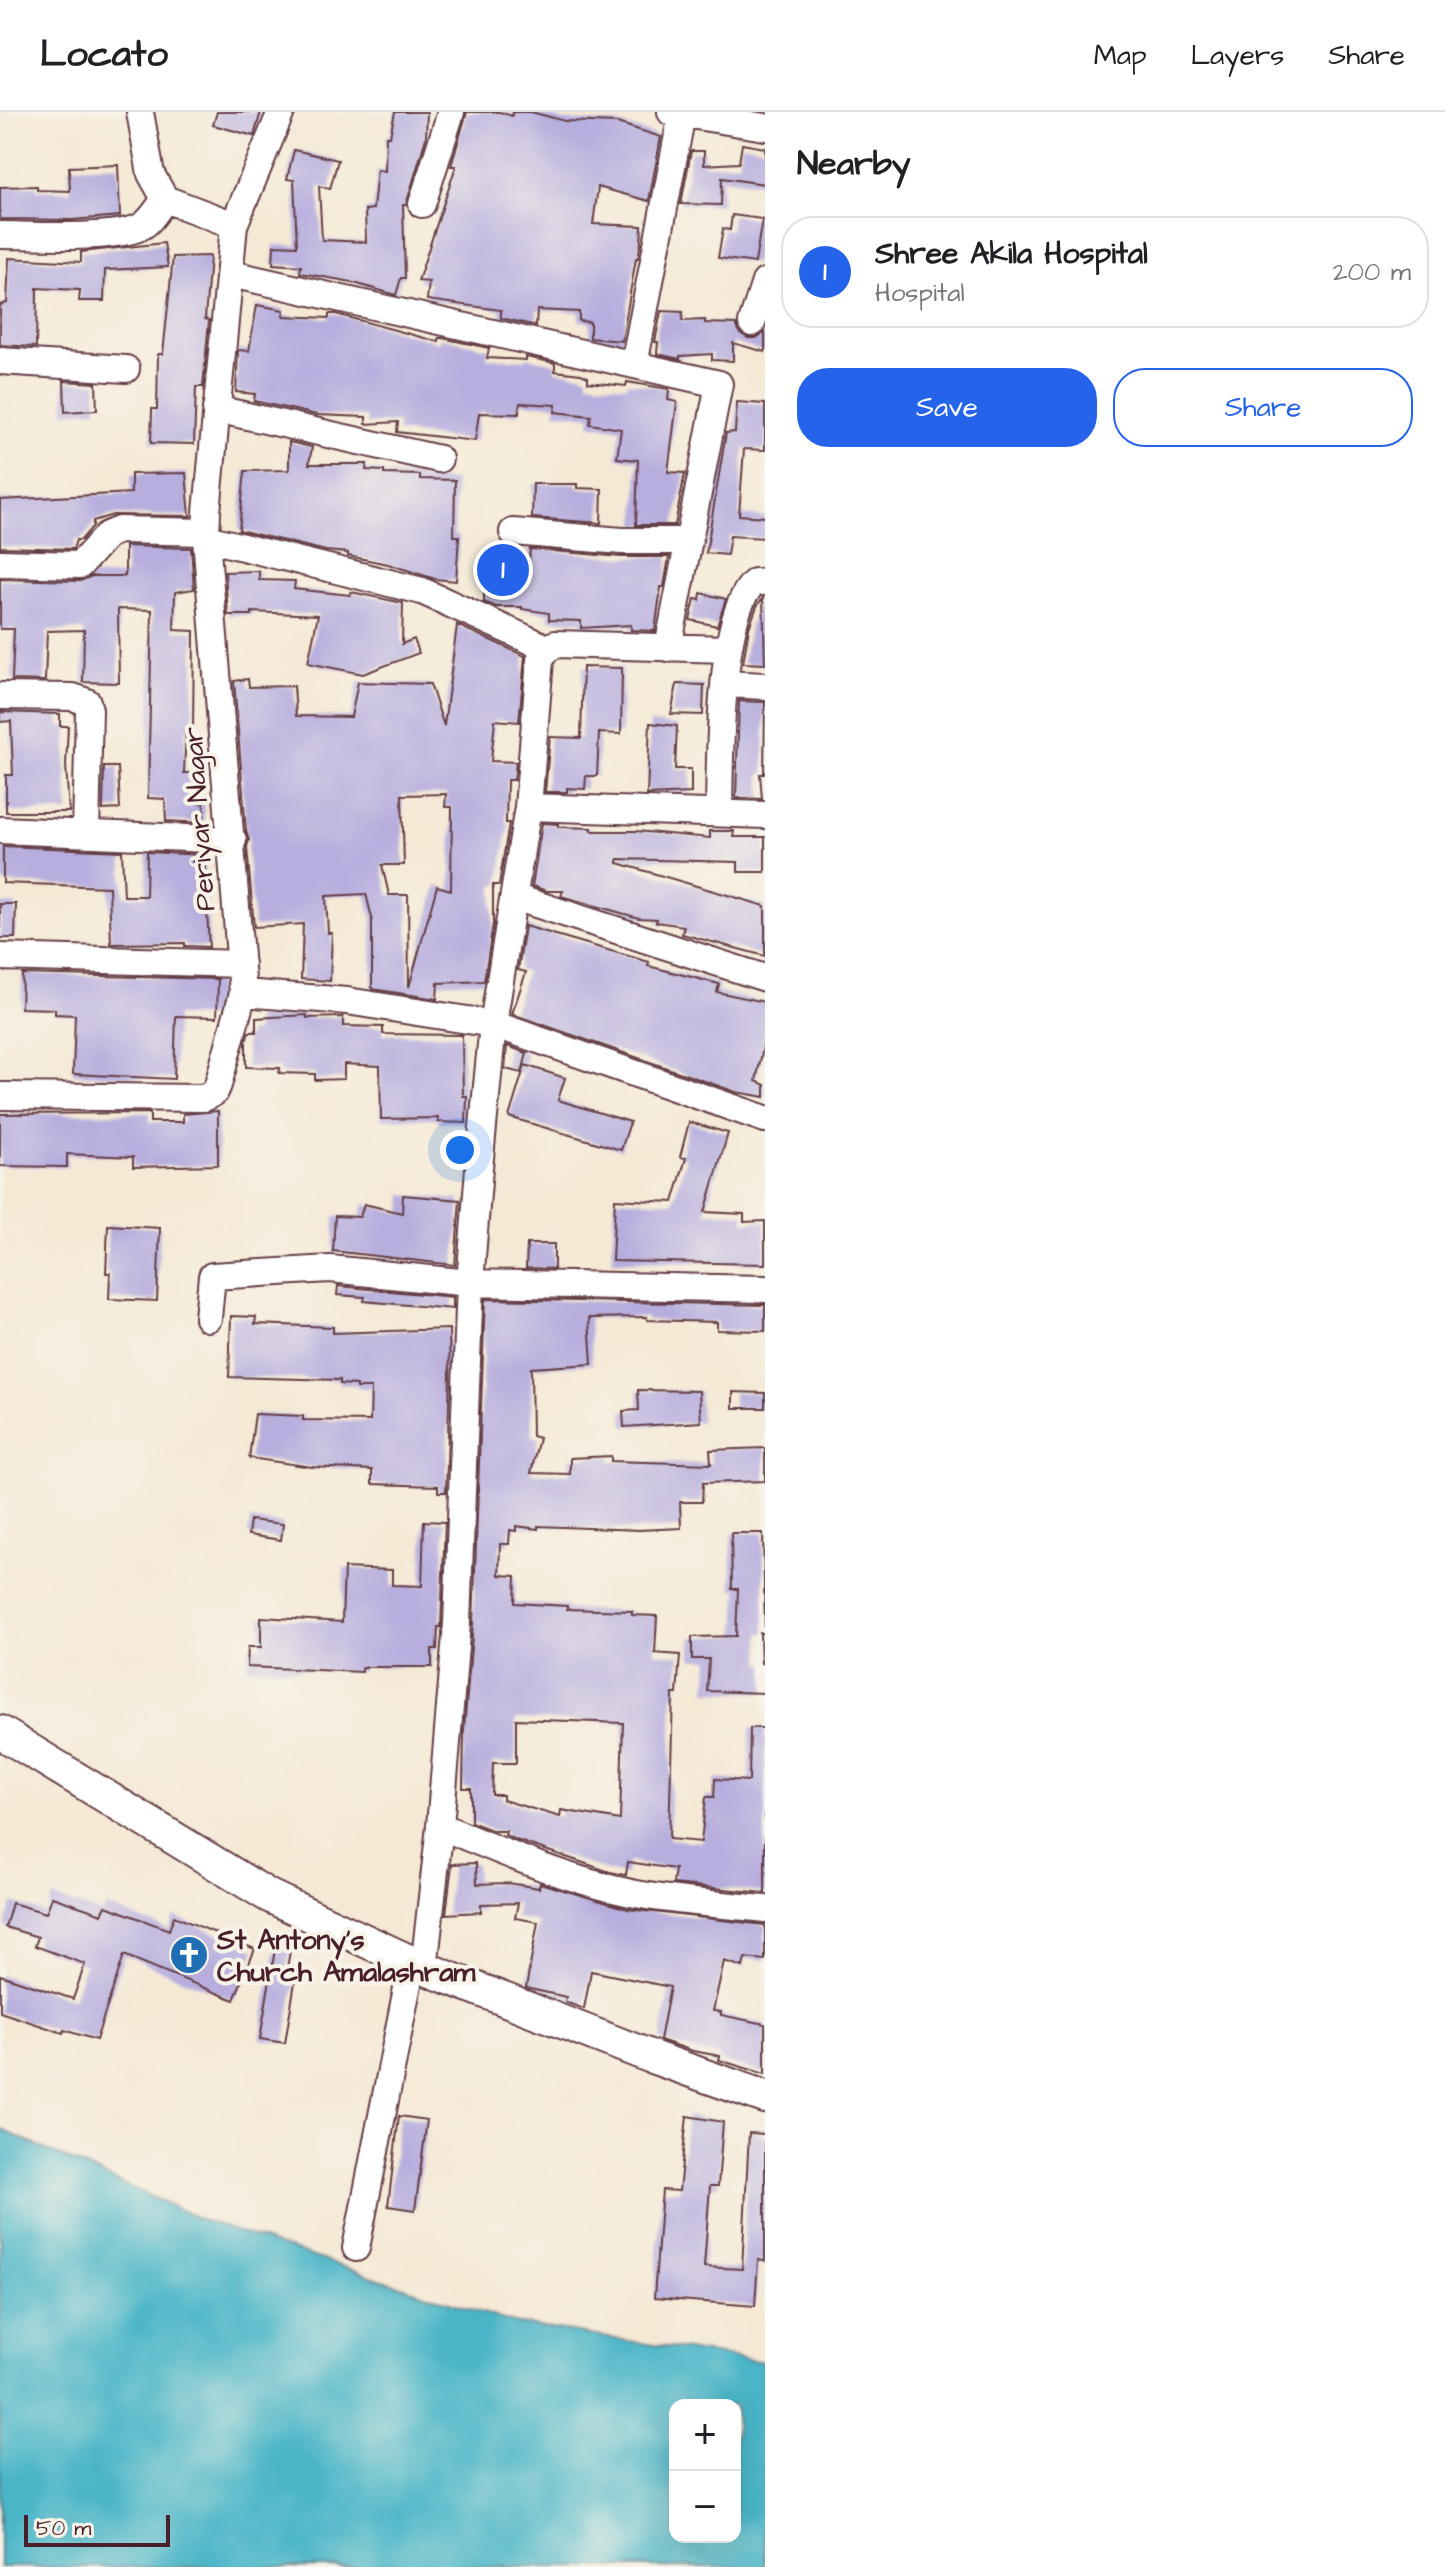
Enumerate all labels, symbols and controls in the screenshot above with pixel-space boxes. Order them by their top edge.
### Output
text: Locato [40,29,168,81]
text: Map [1094,36,1147,75]
text: Layers [1191,36,1284,75]
text: Share [1328,36,1405,75]
text: Nearby [797,140,911,188]
text: Shree Akila Hospital [875,233,1148,275]
text: 1 [823,254,827,290]
text: 200 m [1333,254,1411,290]
text: Hospital [875,275,965,311]
button: Save [797,368,1097,447]
button: Share [1113,368,1413,447]
pin: 1 [477,540,529,600]
street label: Periyar Nagar [174,725,227,912]
your location [440,1130,480,1170]
place label: St Antony's Church Amalashram [216,1921,476,1992]
church icon: St Antony's Church Amalashram [168,1934,210,1976]
map controls [669,2399,741,2543]
button: + [669,2399,741,2471]
button: − [669,2471,741,2543]
scale bar [24,2511,170,2547]
text: 50 m [36,2513,91,2544]

